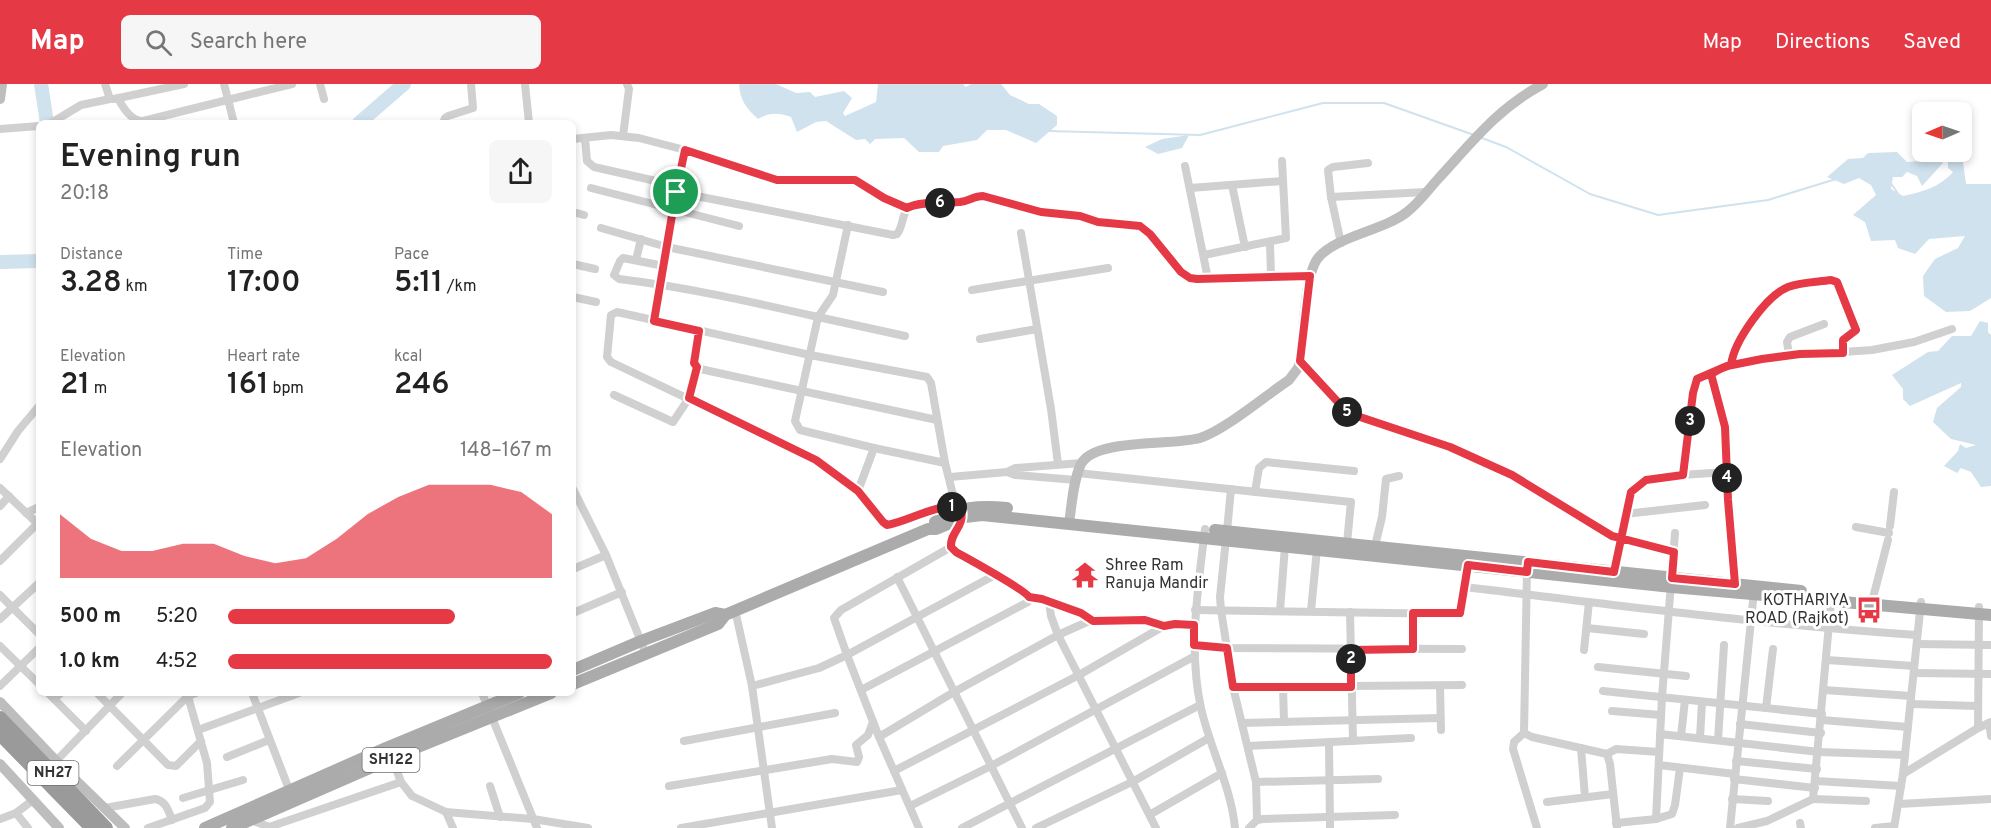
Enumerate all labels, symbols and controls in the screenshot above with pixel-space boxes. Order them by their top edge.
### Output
search box [121,15,541,69]
text: Map [30,24,85,60]
icon: search [142,26,175,59]
text: Search here [190,29,307,56]
text: Map [1702,29,1742,56]
text: Directions [1775,29,1870,56]
text: Saved [1903,29,1961,56]
north arrow [1912,102,1972,162]
map controls [1912,102,1972,162]
text: Evening run [60,137,241,179]
button: share [489,140,552,203]
pin [650,166,701,217]
icon: arrive [659,175,692,208]
text: 20:18 [60,181,109,207]
pin: 6 [925,188,955,218]
text: 6 [935,193,945,213]
text: Distance [60,245,123,265]
text: Time [227,245,263,265]
text: Pace [394,245,429,265]
text: 3.28 [60,265,122,302]
text: 17:00 [227,265,301,302]
text: 5:11 [394,265,443,302]
text: km [122,277,148,297]
text: /km [443,277,477,297]
text: Elevation [60,347,126,367]
text: Heart rate [227,347,300,367]
text: kcal [394,347,422,367]
text: 21 [60,367,90,404]
text: 161 [227,367,269,404]
text: 246 [394,367,450,404]
text: m [90,379,107,399]
text: bpm [269,379,304,399]
pin: 5 [1332,397,1362,427]
text: 5 [1342,402,1352,422]
pin: 3 [1675,406,1705,436]
text: 3 [1685,411,1695,431]
text: Elevation [60,438,142,464]
text: 148–167 m [460,438,552,464]
pin: 4 [1712,463,1742,493]
text: 4 [1722,468,1732,488]
pin: 1 [937,492,967,522]
text: 1 [949,497,955,517]
place label: Shree Ram Ranuja Mandir [1105,556,1208,594]
temple icon: Shree Ram Ranuja Mandir [1070,560,1100,590]
place label: KOTHARIYA ROAD (Rajkot) [1745,591,1849,629]
bus stop icon: KOTHARIYA ROAD (Rajkot) [1854,595,1884,625]
text: 500 m [60,604,121,630]
text: 5:20 [156,604,198,630]
pin: 2 [1336,644,1366,674]
text: 1.0 km [60,649,120,675]
text: 4:52 [156,649,197,675]
text: 2 [1346,649,1356,669]
road number: SH122 [362,748,420,772]
road number: NH27 [28,761,78,785]

